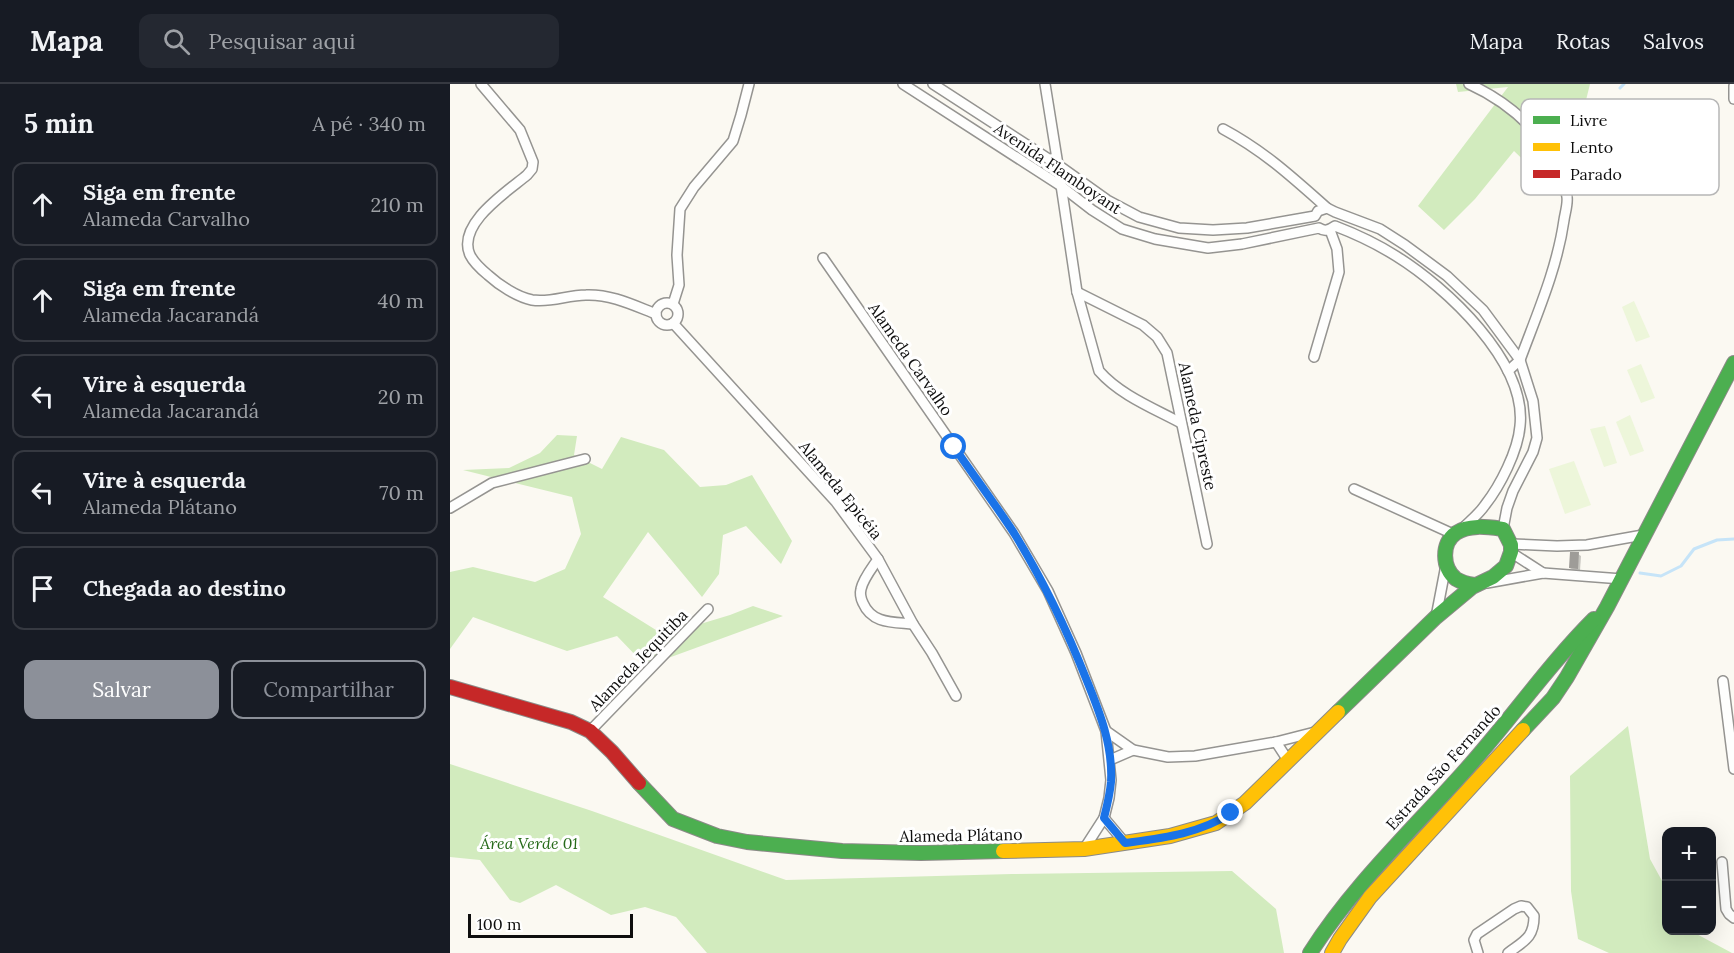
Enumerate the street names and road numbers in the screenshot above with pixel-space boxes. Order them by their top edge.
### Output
street label: Avenida Flamboyant [990,117,1126,218]
street label: Alameda Carvalho [864,298,957,419]
street label: Alameda Cipreste [1174,359,1221,492]
street label: Alameda Epicéia [794,436,887,543]
street label: Alameda Jequitiba [584,605,692,716]
street label: Estrada São Fernando [1381,700,1505,834]
street label: Alameda Plátano [898,824,1023,846]

